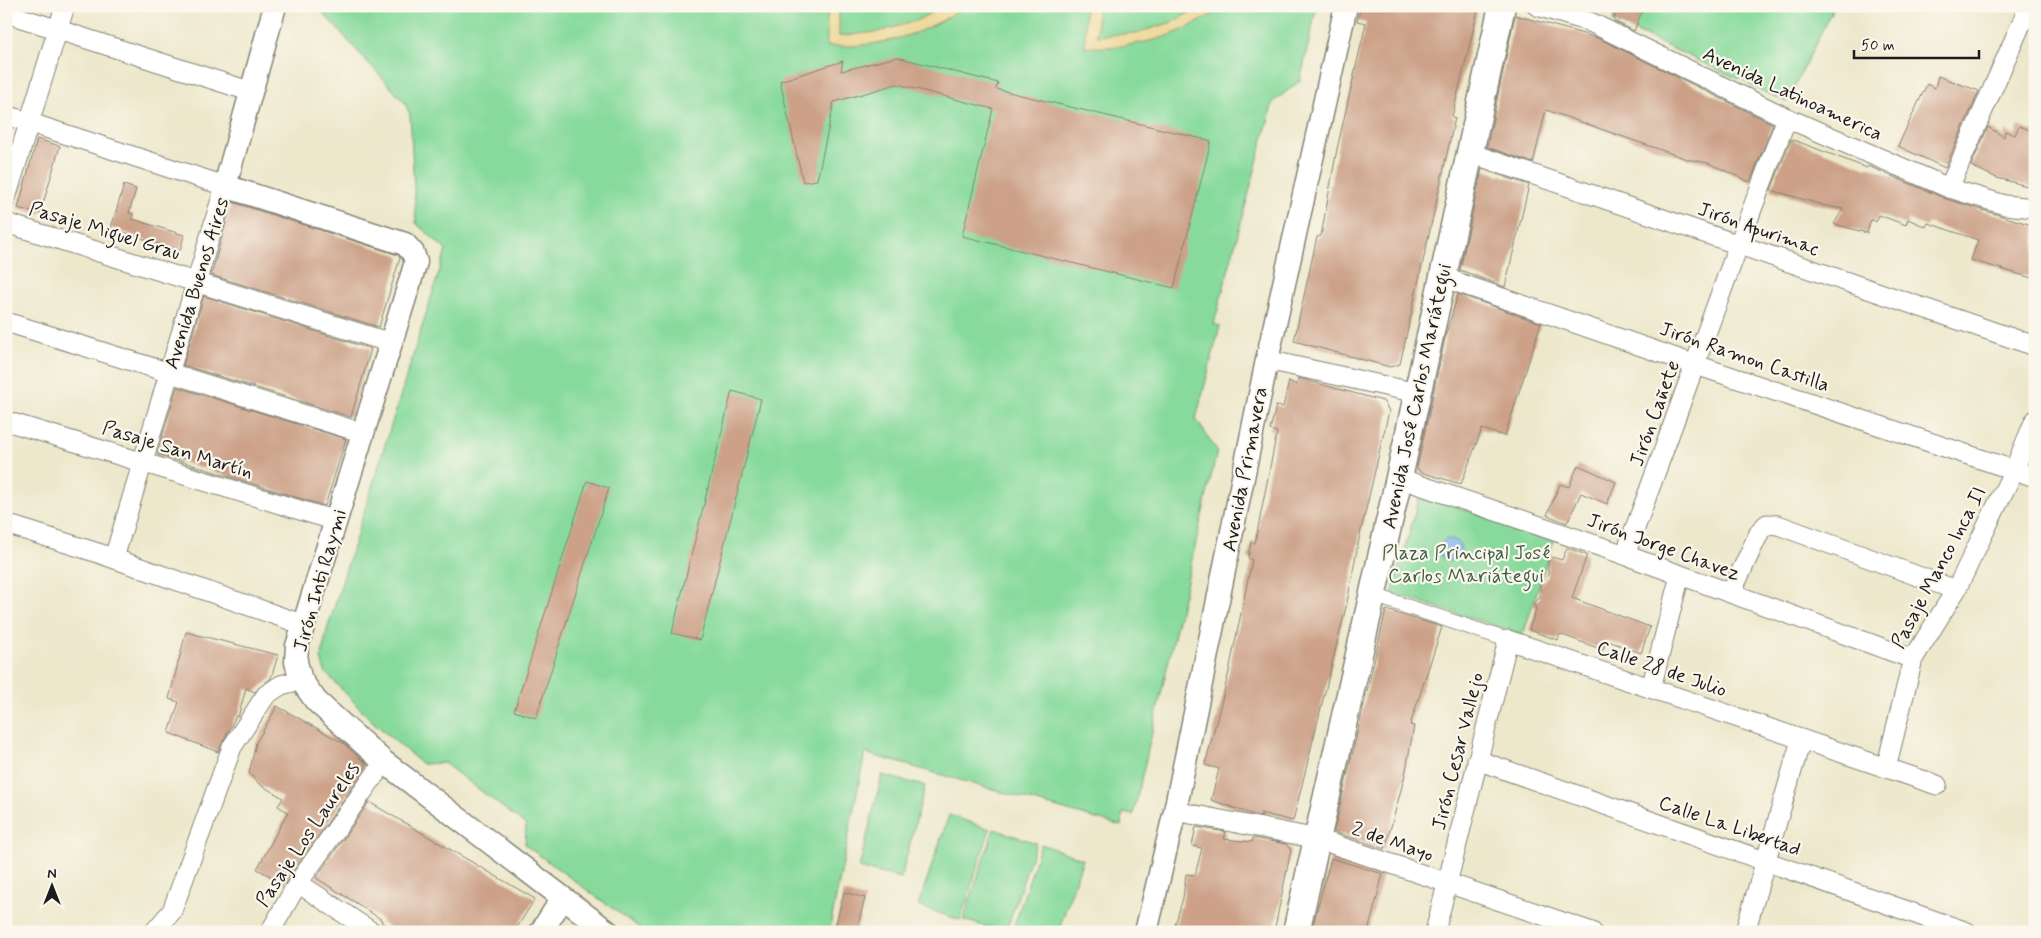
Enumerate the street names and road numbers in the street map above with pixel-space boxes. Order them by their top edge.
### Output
street label: Avenida Latinoamerica [1698,41,1887,148]
street label: Avenida Buenos Aires [158,194,236,373]
street label: Pasaje Miguel Grau [25,196,183,269]
street label: Jirón Apurimac [1694,196,1823,264]
street label: Avenida José Carlos Mariátegui [1376,261,1461,532]
street label: Jirón Ramon Castilla [1656,316,1833,399]
street label: Jirón Cañete [1624,357,1687,470]
street label: Avenida Primavera [1216,385,1275,554]
street label: Pasaje San Martín [99,415,256,486]
street label: Pasaje Manco Inca II [1885,482,1993,653]
street label: Jirón Inti Raymi [287,506,354,655]
street label: Jirón Jorge Chavez [1583,507,1744,588]
street label: Calle 28 de Julio [1593,634,1730,704]
street label: Jirón Cesar Vallejo [1426,670,1491,833]
street label: Pasaje Los Laureles [250,757,367,913]
street label: Calle La Libertad [1655,789,1804,863]
street label: 2 de Mayo [1348,816,1437,869]

